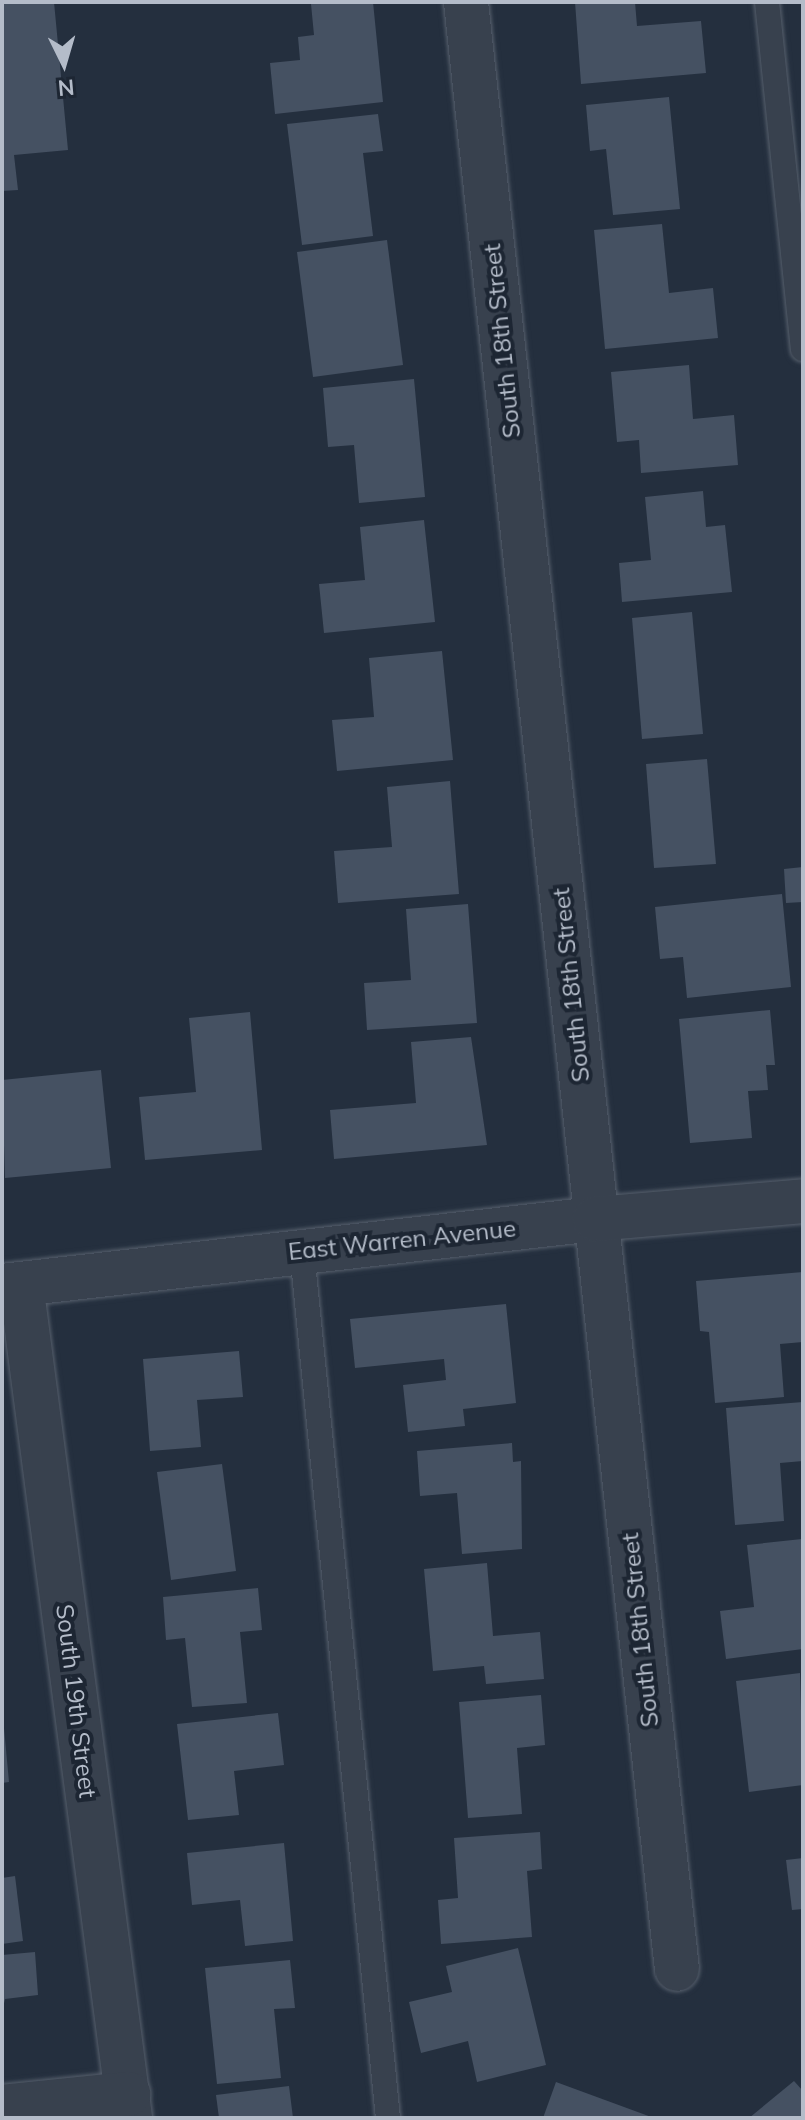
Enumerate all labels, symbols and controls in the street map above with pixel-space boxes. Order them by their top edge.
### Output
north arrow [24,24,104,104]
text: N [57,73,76,103]
street label: South 18th Street [477,242,527,440]
street label: South 18th Street [546,886,596,1084]
street label: East Warren Avenue [287,1214,517,1266]
street label: South 18th Street [615,1531,665,1729]
street label: South 19th Street [50,1602,102,1800]

